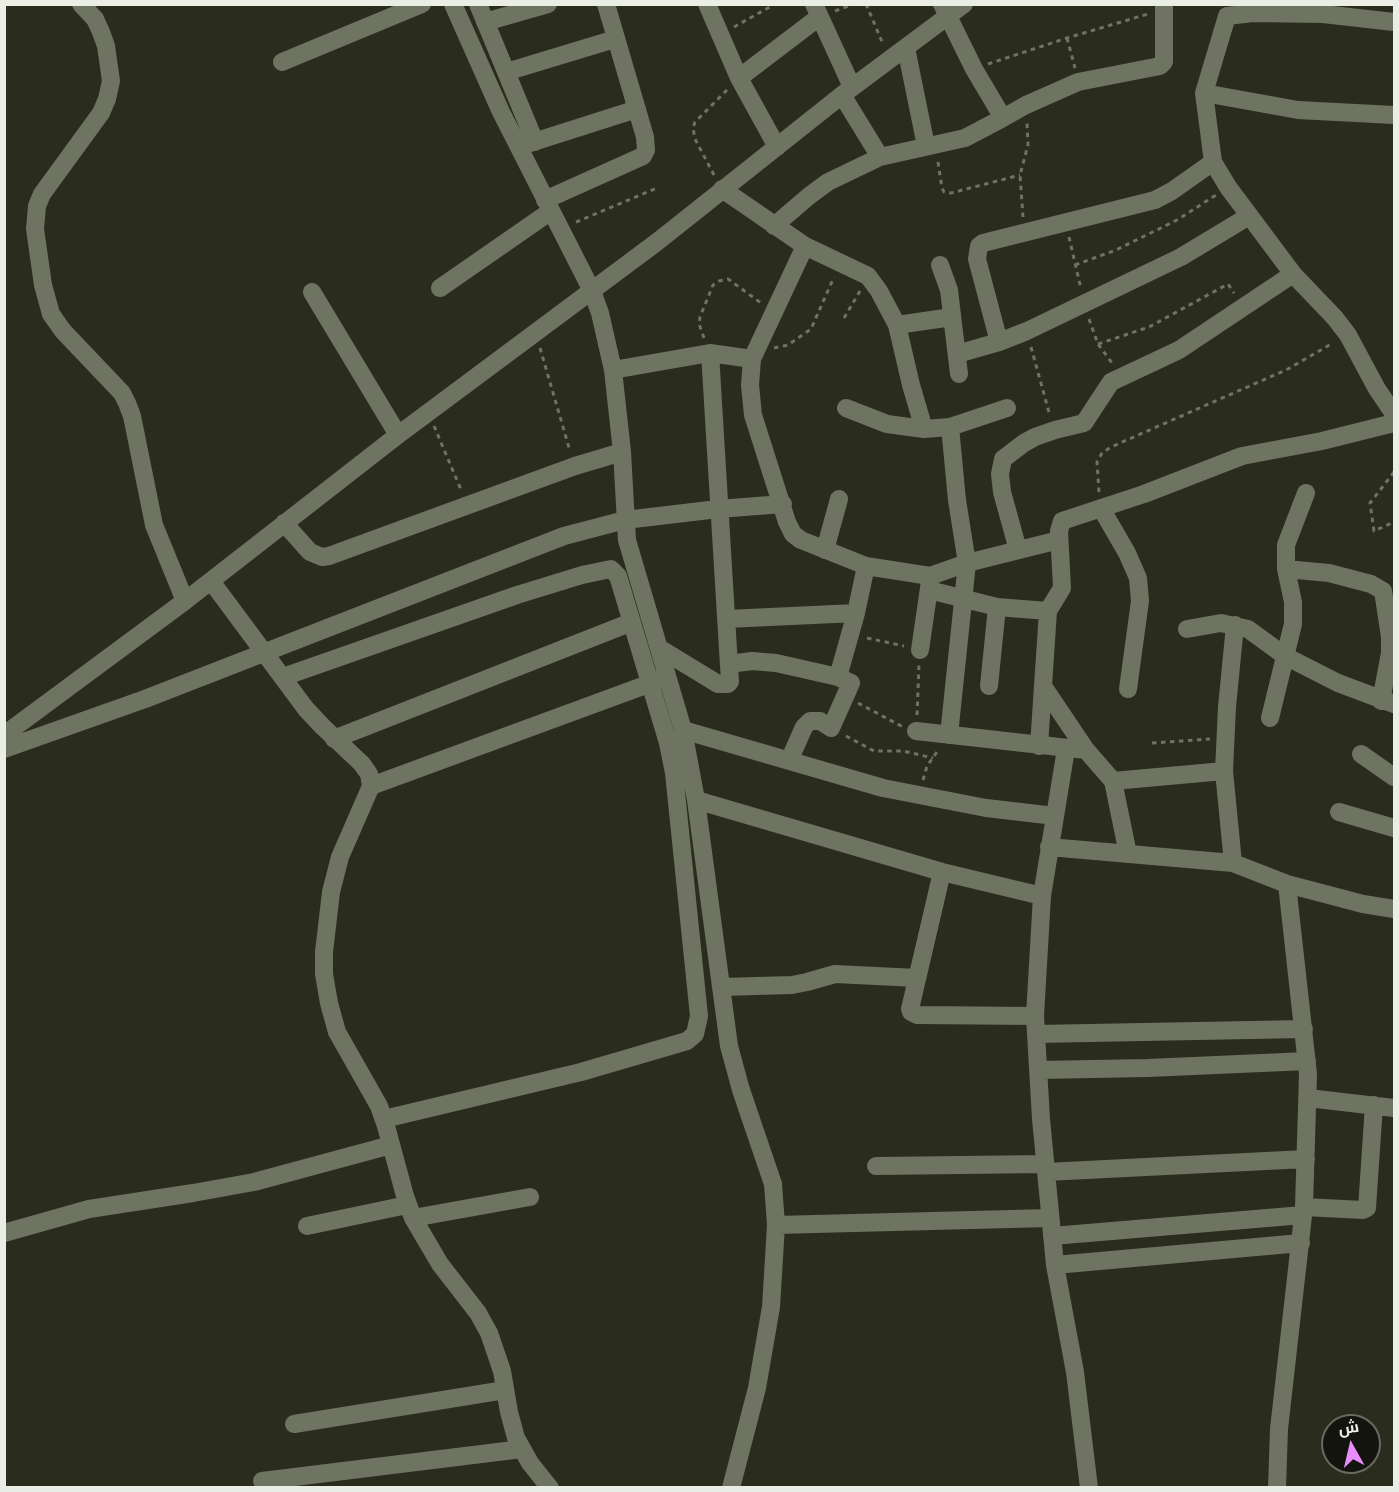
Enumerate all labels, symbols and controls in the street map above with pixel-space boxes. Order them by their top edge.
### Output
north arrow [1321,1414,1381,1474]
text: ش [1337,1417,1360,1438]

